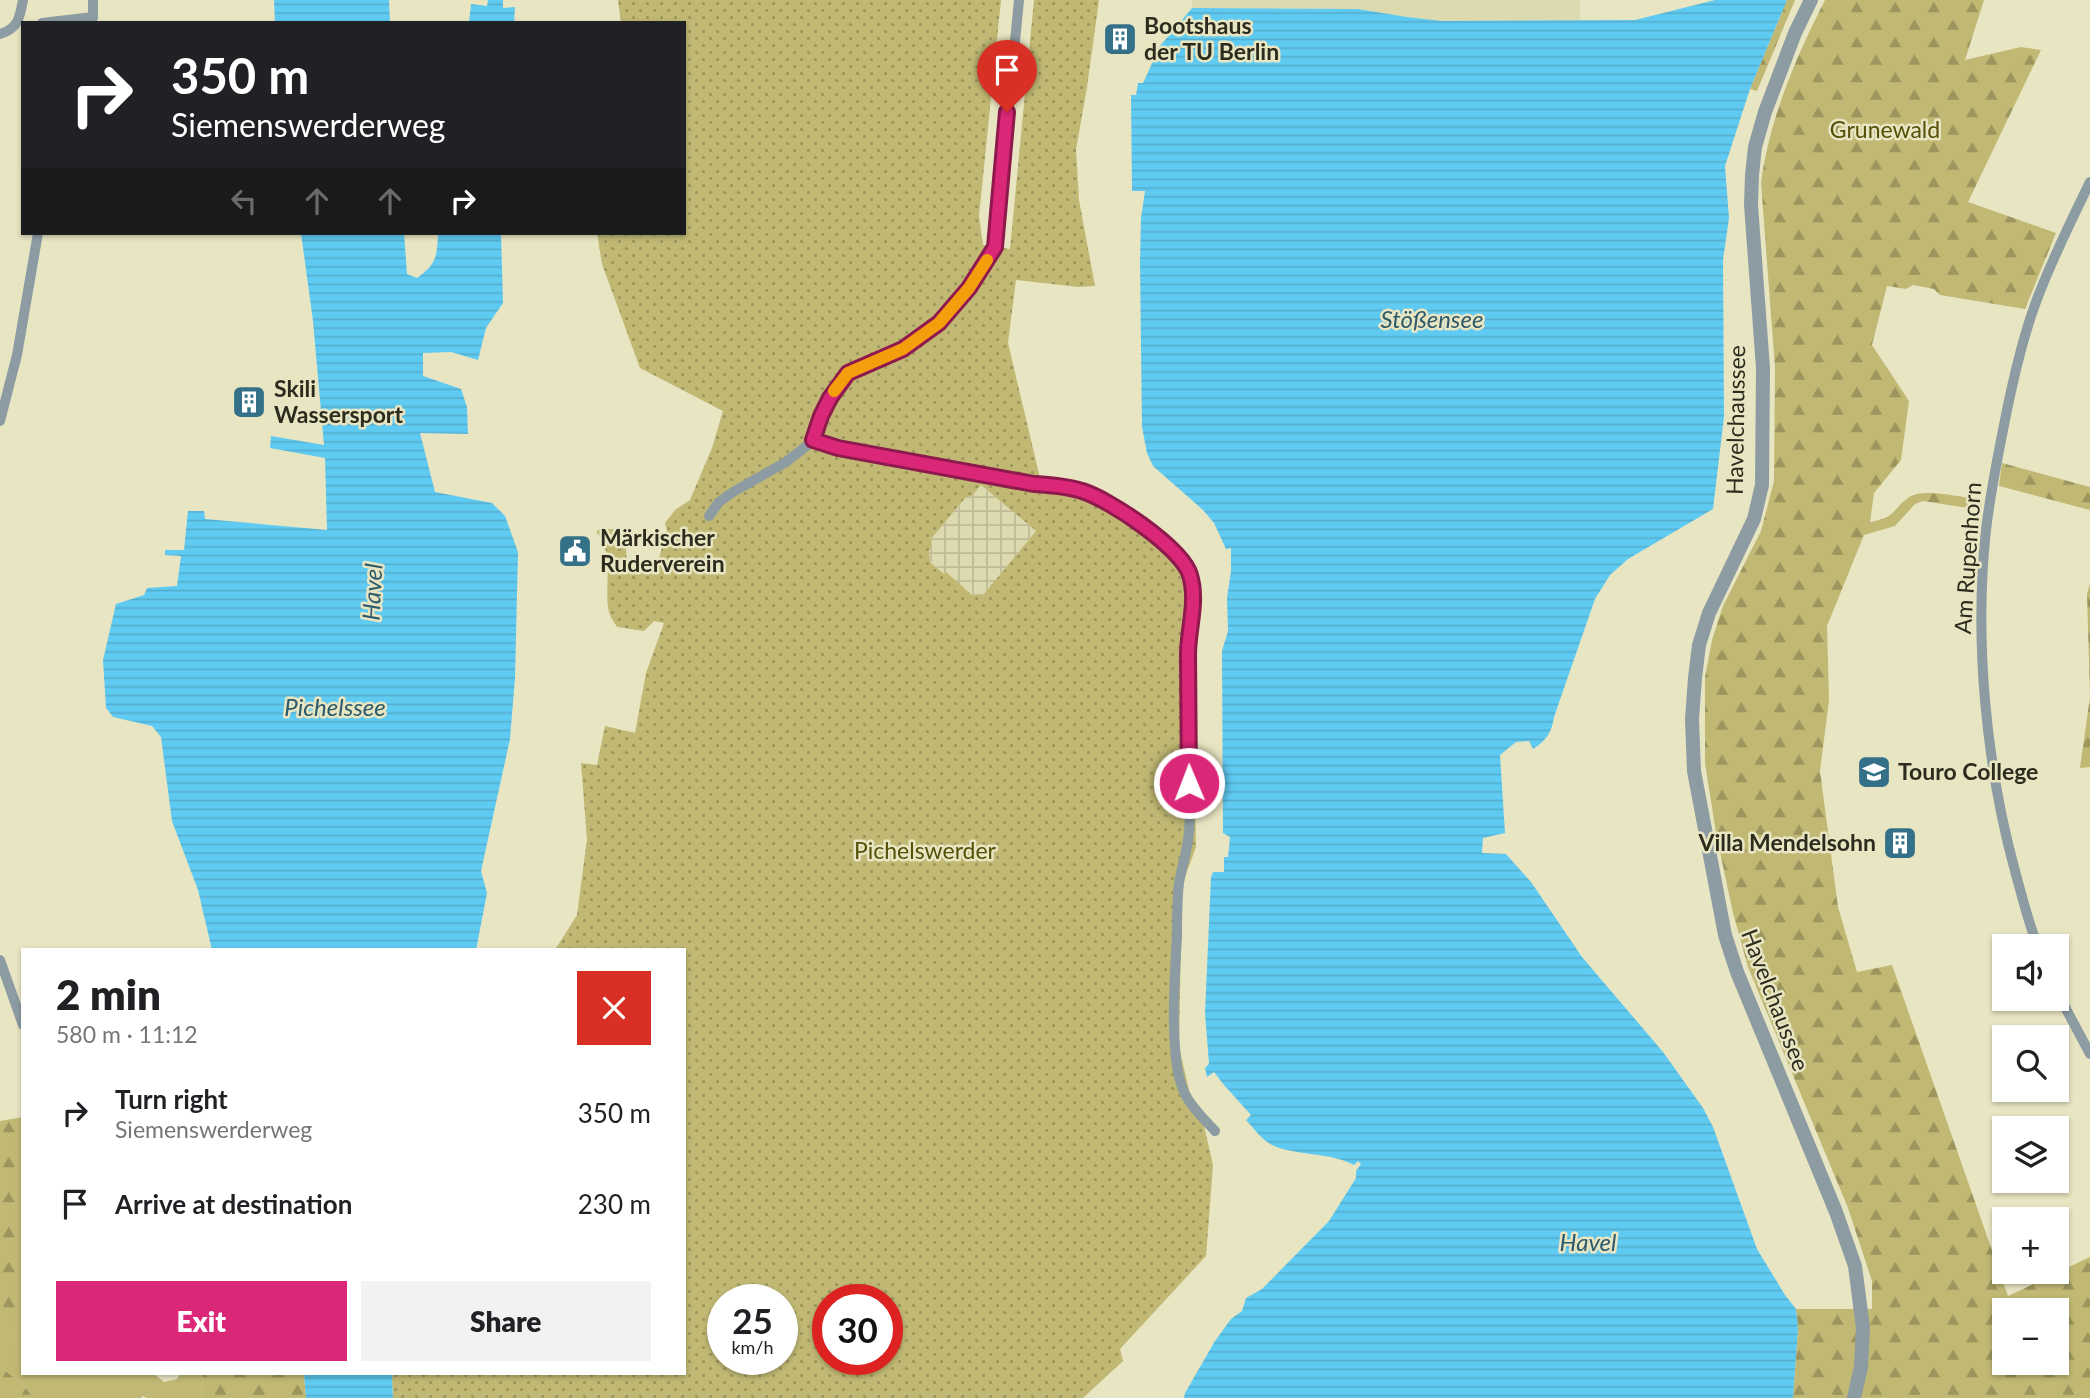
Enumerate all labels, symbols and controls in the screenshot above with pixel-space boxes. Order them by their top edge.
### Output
place label: Bootshaus der TU Berlin [1144,11,1279,65]
building icon: Bootshaus der TU Berlin [1101,20,1139,58]
pin [977,40,1037,112]
text: 350 m [171,46,309,104]
icon: right [56,49,147,140]
icon: arrive [988,51,1026,89]
text: Siemenswerderweg [171,105,445,144]
park label: Grunewald [1830,115,1940,143]
icon: left [225,182,263,220]
icon: ahead [298,182,336,220]
icon: ahead [371,182,409,220]
icon: right [444,182,482,220]
water label: Stößensee [1381,304,1483,333]
street label: Havelchaussee [1720,345,1750,495]
place label: Skili Wassersport [274,374,403,428]
building icon: Skili Wassersport [230,383,268,421]
street label: Am Rupenhorn [1948,481,1986,635]
place label: Märkischer Ruderverein [600,523,725,577]
public building icon: Märkischer Ruderverein [556,532,594,570]
water label: Havel [356,562,388,621]
water label: Pichelssee [284,692,386,721]
position arrow [1152,746,1226,820]
school or university icon: Touro College [1855,753,1893,791]
place label: Touro College [1898,757,2038,785]
building icon: Villa Mendelsohn [1881,824,1919,862]
place label: Villa Mendelsohn [1698,828,1876,856]
park label: Pichelswerder [854,836,997,864]
street label: Havelchaussee [1736,925,1816,1075]
map controls [1992,934,2069,1375]
button: sound [1992,934,2069,1011]
text: 2 min [56,969,161,1019]
button: close [577,971,651,1045]
text: 580 m · 11:12 [56,1020,198,1048]
button: search [1992,1025,2069,1102]
text: Turn right [115,1083,228,1115]
icon: right [56,1094,94,1132]
text: 350 m [578,1097,651,1129]
text: Siemenswerderweg [115,1115,312,1143]
button: layers [1992,1116,2069,1193]
icon: arrive [56,1185,94,1223]
text: Arrive at destination [115,1188,352,1220]
text: 230 m [578,1188,651,1220]
button: + [1992,1207,2069,1284]
water label: Havel [1559,1227,1617,1256]
button: Exit [56,1281,347,1361]
button: Share [361,1281,651,1361]
speed limit sign: 30 [812,1284,903,1375]
button: − [1992,1298,2069,1375]
text: 25 [732,1299,773,1341]
text: km/h [731,1336,774,1358]

